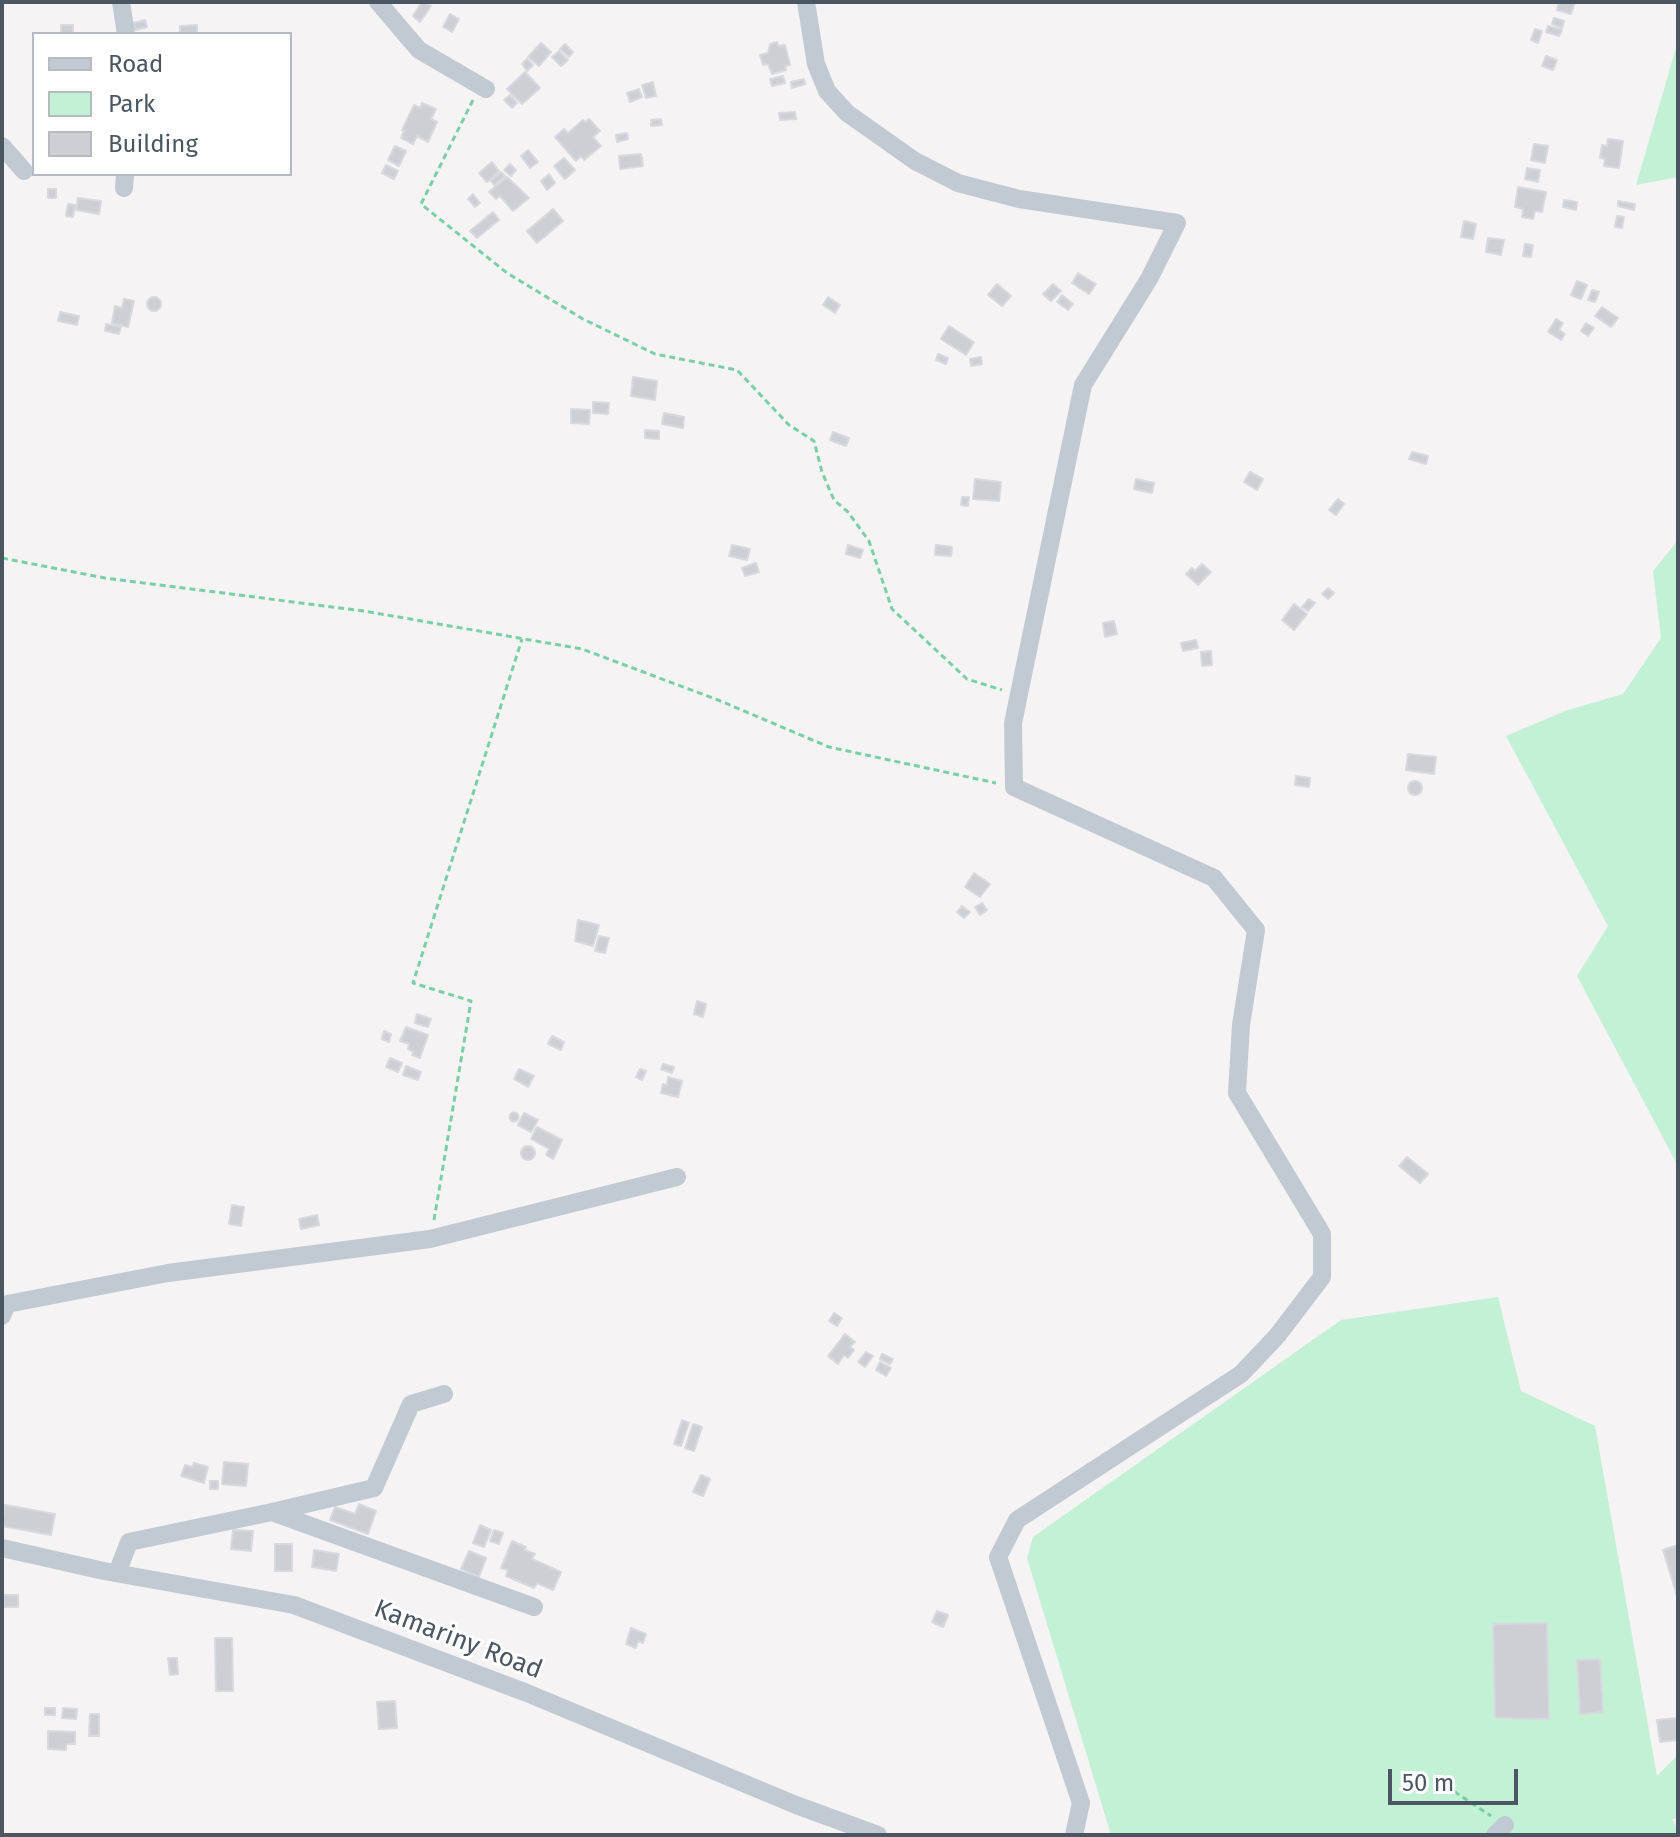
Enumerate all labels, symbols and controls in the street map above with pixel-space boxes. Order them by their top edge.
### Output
legend [32,32,292,176]
text: Road [108,50,163,78]
text: Park [108,90,155,118]
text: Building [108,130,198,158]
street label: Kamariny Road [369,1594,547,1686]
scale bar [1392,1753,1522,1803]
text: 50 m [1402,1769,1454,1797]

